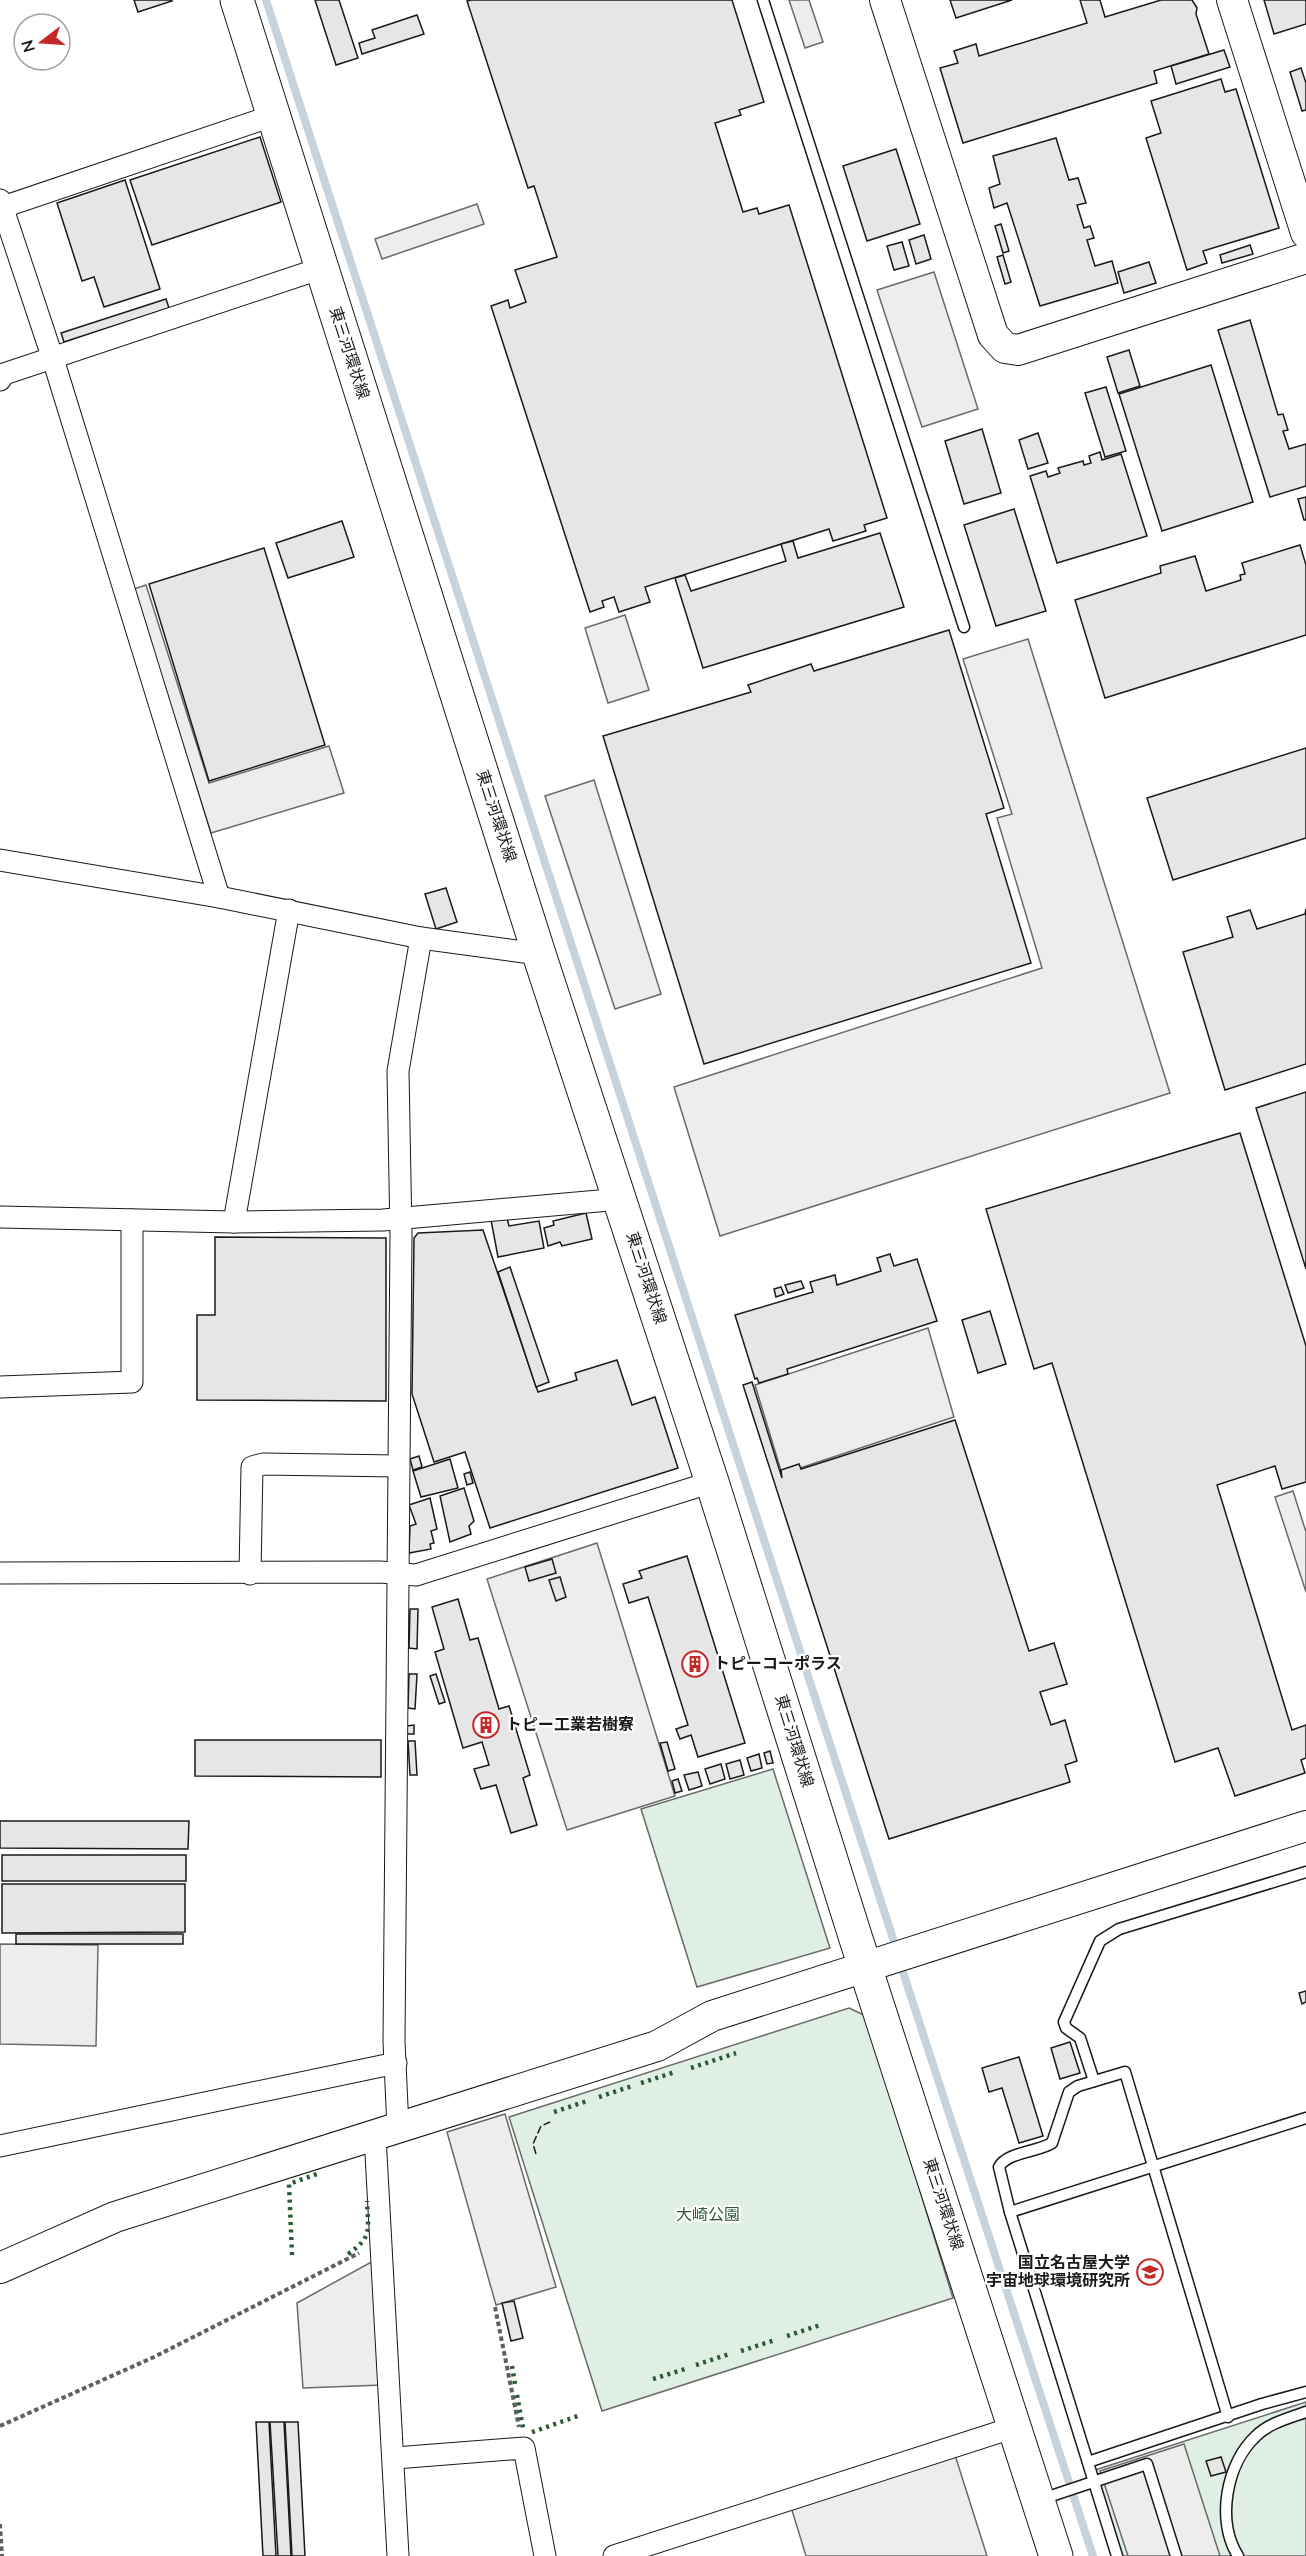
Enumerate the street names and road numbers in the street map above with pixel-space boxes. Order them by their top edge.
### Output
street label: 東三河環状線 [324,304,374,402]
street label: 東三河環状線 [471,767,521,865]
street label: 東三河環状線 [621,1229,671,1327]
street label: 東三河環状線 [769,1692,819,1790]
street label: 東三河環状線 [918,2155,968,2253]

